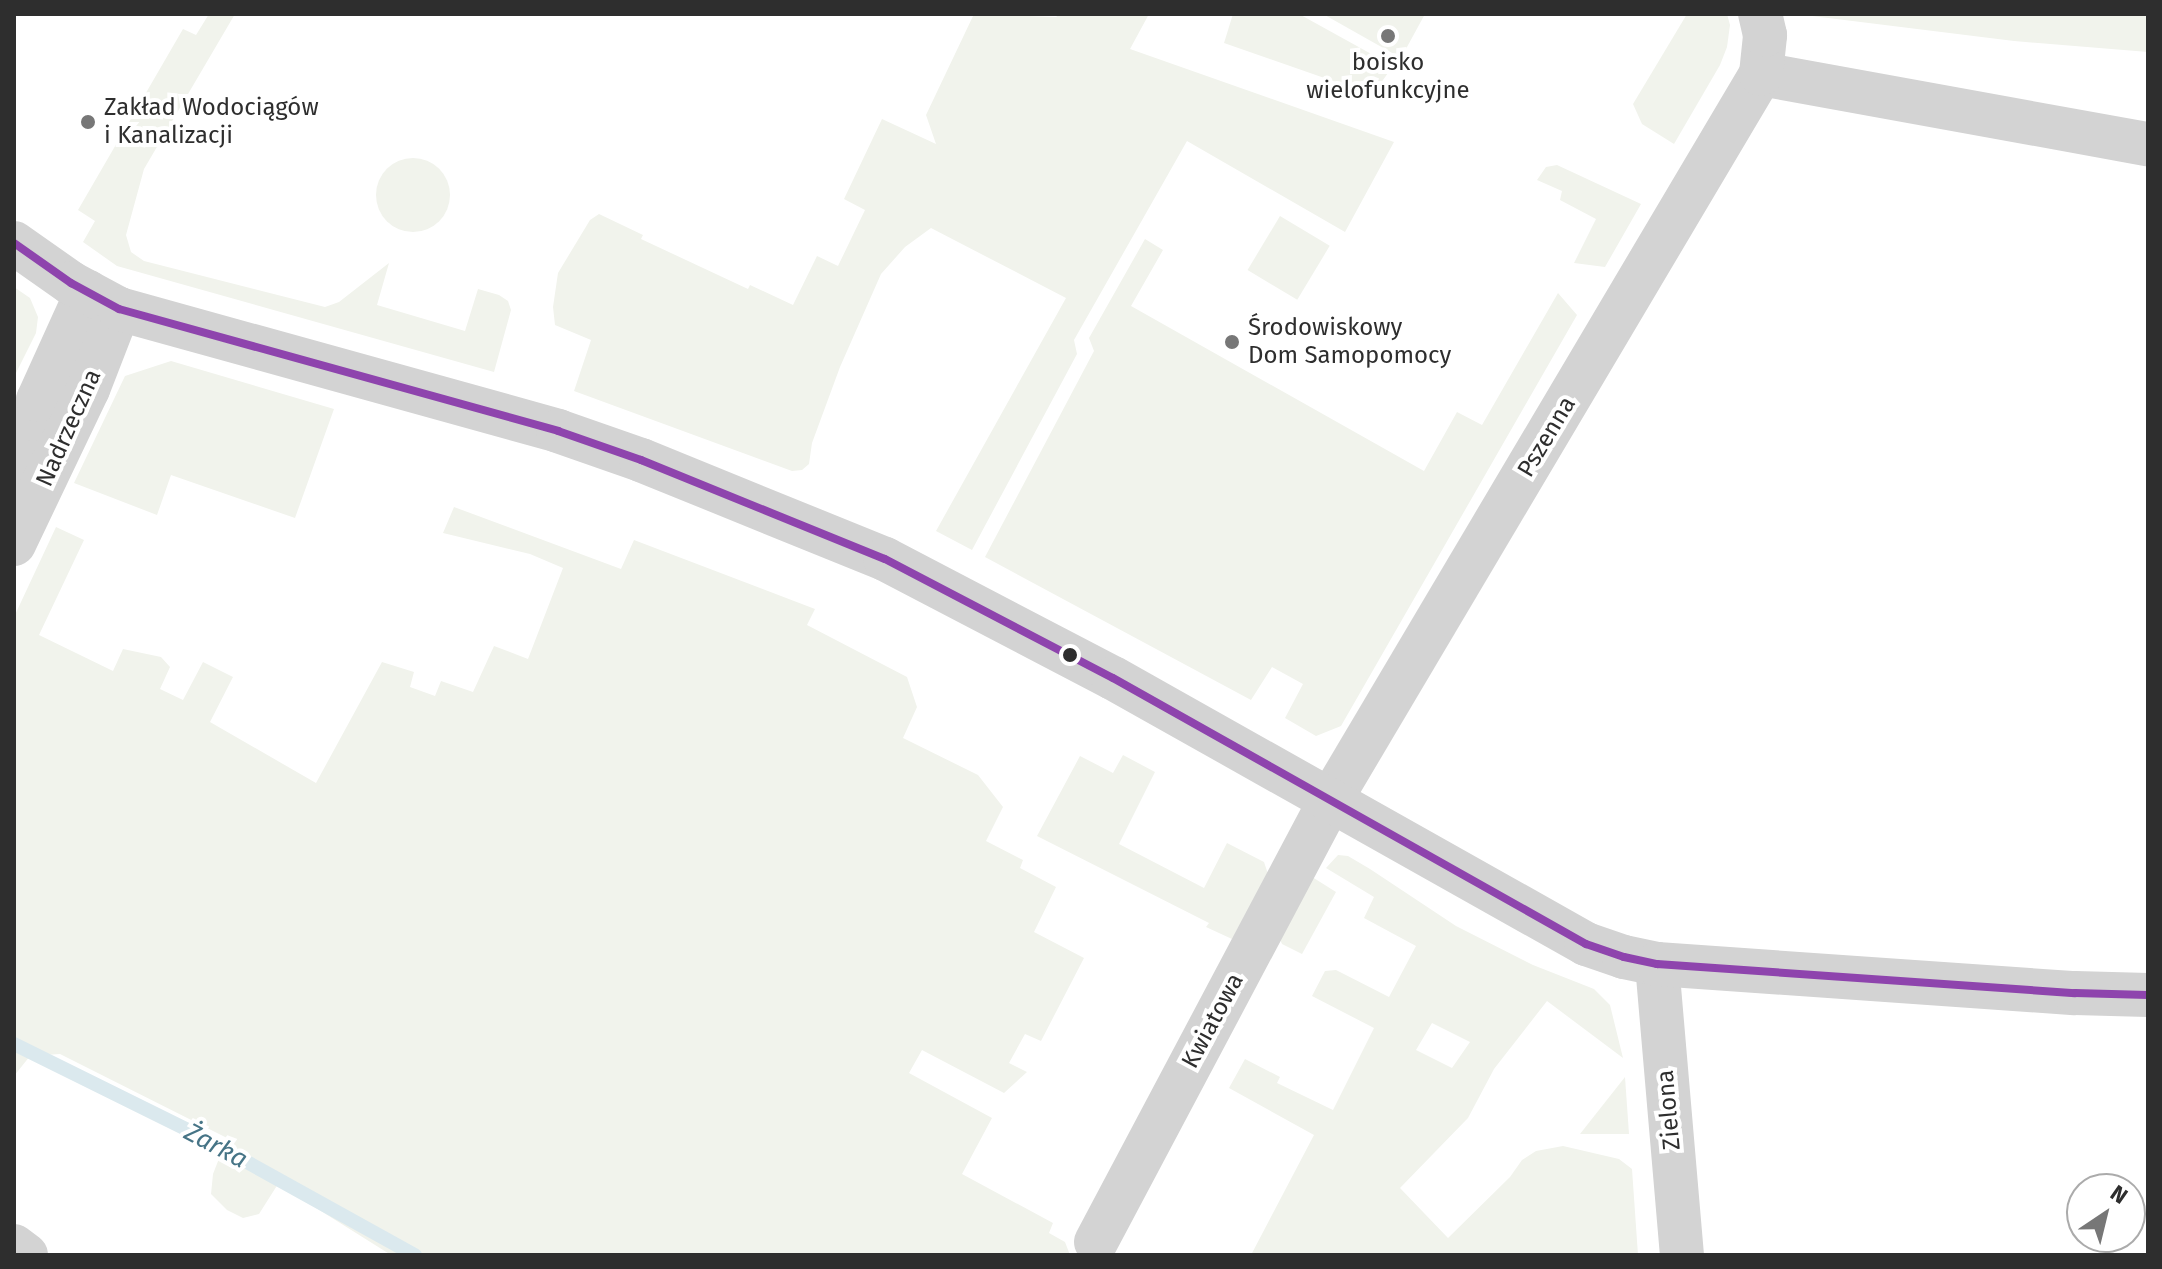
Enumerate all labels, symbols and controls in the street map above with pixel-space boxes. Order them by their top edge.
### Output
marker: boisko wielofunkcyjne [1379,27,1397,45]
place label: boisko wielofunkcyjne [1306,49,1470,105]
place label: Zakład Wodociągów i Kanalizacji [104,94,319,150]
marker: Zakład Wodociągów i Kanalizacji [79,113,97,131]
place label: Środowiskowy Dom Samopomocy [1248,314,1451,370]
marker: Środowiskowy Dom Samopomocy [1223,333,1241,351]
street label: Nadrzeczna [30,365,108,491]
street label: Pszenna [1512,391,1582,483]
unlabelled marker [1062,647,1078,663]
street label: Kwiatowa [1176,969,1250,1073]
street label: Zielona [1651,1069,1687,1151]
water label: Żarka [179,1117,253,1175]
north arrow [2066,1173,2146,1253]
text: N [2105,1179,2133,1210]

